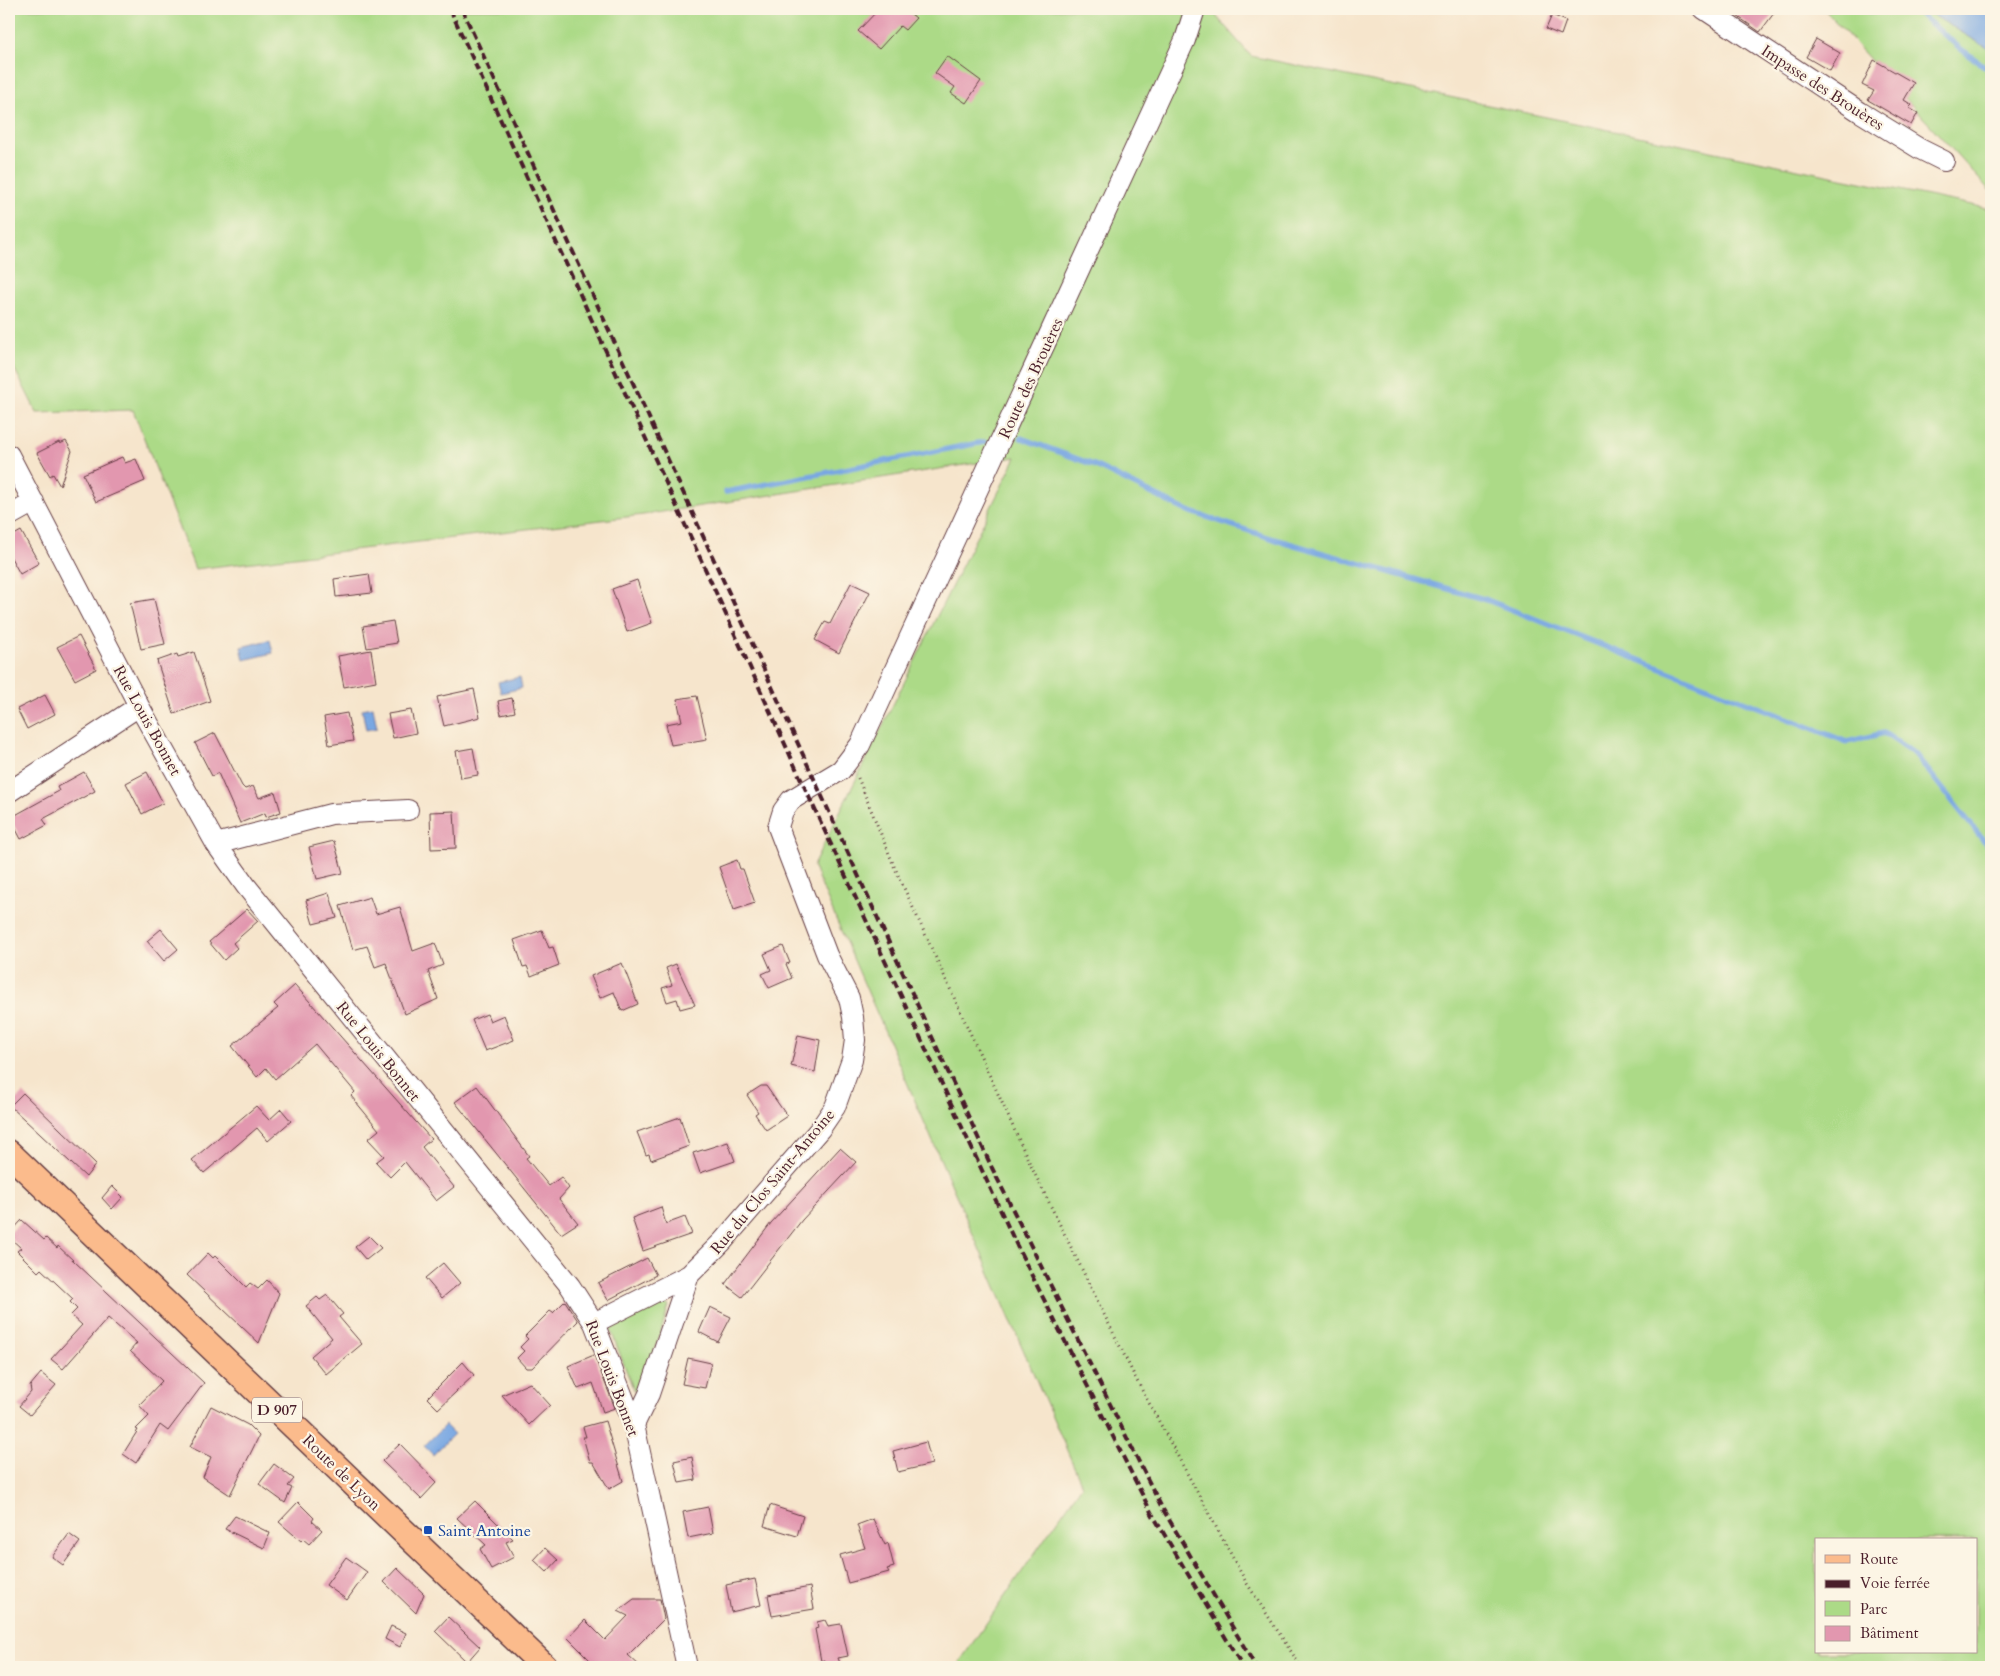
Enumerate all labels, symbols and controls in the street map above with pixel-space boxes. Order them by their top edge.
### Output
street label: Impasse des Brouères [1757,40,1888,136]
street label: Route des Brouères [993,315,1068,442]
street label: Rue Louis Bonnet [108,661,186,779]
street label: Rue Louis Bonnet [331,997,425,1106]
street label: Rue du Clos Saint-Antoine [705,1104,840,1259]
street label: Rue Louis Bonnet [580,1317,644,1440]
road number: D 907 [252,1398,302,1422]
street label: Route de Lyon [297,1430,385,1516]
place label: Saint Antoine [438,1520,531,1542]
marker: Saint Antoine [422,1524,434,1536]
legend [1815,1538,1978,1654]
text: Route [1860,1549,1898,1569]
text: Voie ferrée [1860,1573,1930,1593]
text: Parc [1860,1599,1888,1619]
text: Bâtiment [1860,1623,1919,1643]

